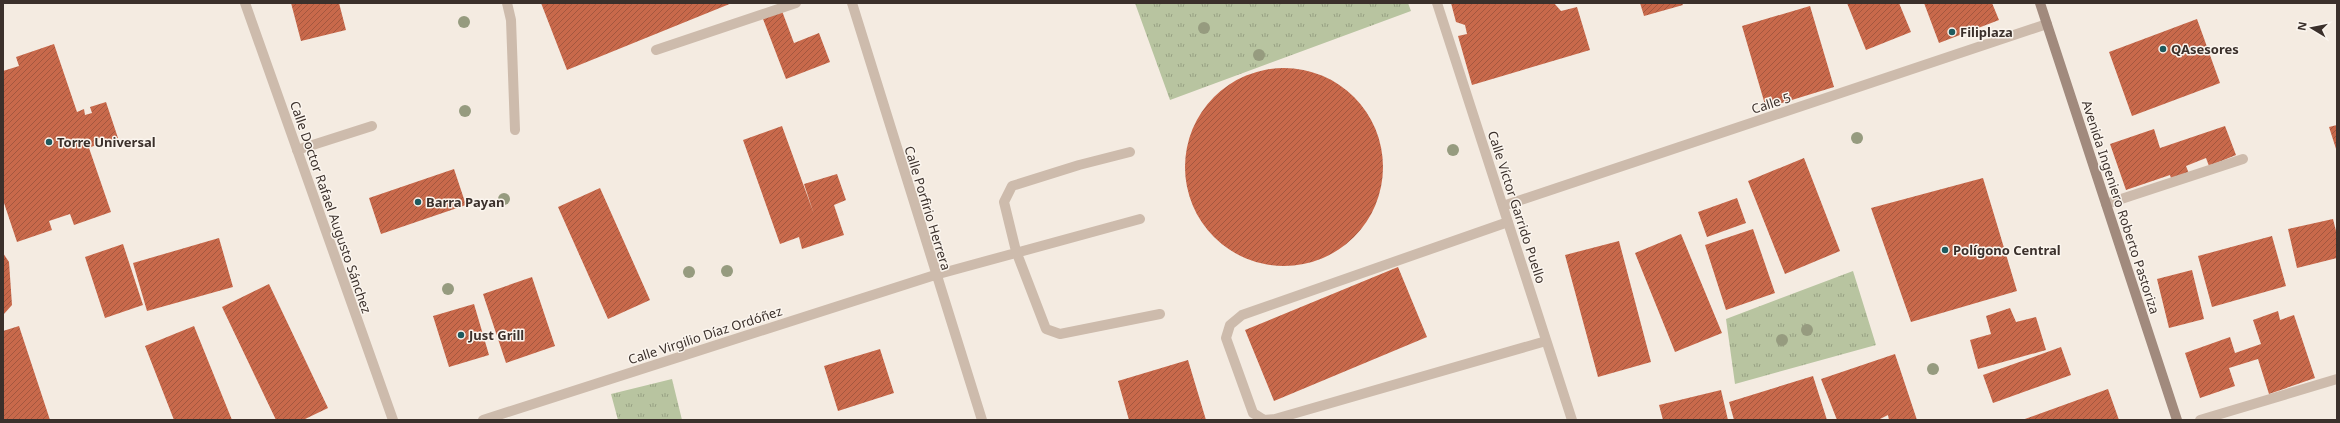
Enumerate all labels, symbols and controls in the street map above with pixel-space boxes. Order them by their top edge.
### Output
north arrow [2292,8,2332,48]
text: N [2293,20,2310,32]
place label: Filiplaza [1960,23,2013,41]
marker: Filiplaza [1947,27,1957,37]
place label: QAsesores [2171,40,2239,58]
marker: QAsesores [2158,44,2168,54]
street label: Calle 5 [1749,88,1793,118]
street label: Calle Doctor Rafael Augusto Sánchez [286,98,376,316]
street label: Avenida Ingeniero Roberto Pastoriza [2078,98,2164,316]
street label: Calle Víctor Garrido Puello [1484,128,1550,286]
place label: Torre Universal [57,133,156,151]
marker: Torre Universal [44,137,54,147]
street label: Calle Porfirio Herrera [901,144,955,272]
place label: Barra Payan [426,193,504,211]
marker: Barra Payan [413,197,423,207]
place label: Polígono Central [1953,241,2061,259]
marker: Polígono Central [1940,245,1950,255]
street label: Calle Virgilio Díaz Ordóñez [626,302,784,368]
place label: Just Grill [468,326,524,344]
marker: Just Grill [456,330,466,340]

